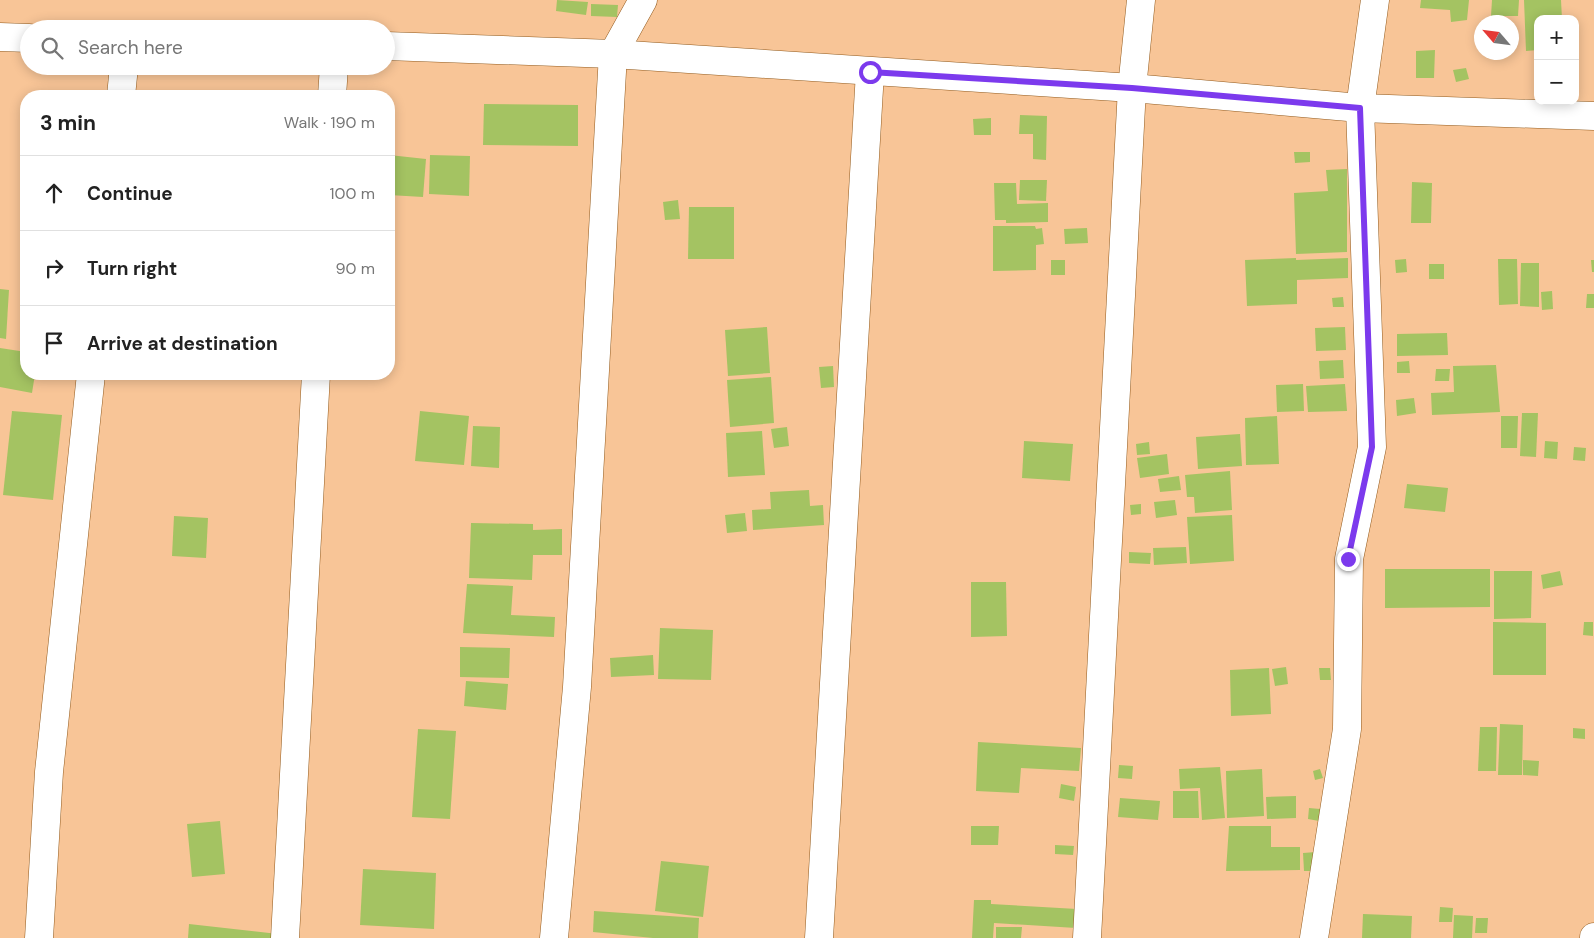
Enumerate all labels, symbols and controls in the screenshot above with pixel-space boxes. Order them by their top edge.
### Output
north arrow [1474,15,1519,60]
map controls [1534,15,1579,105]
button: + [1534,15,1579,60]
search box [20,20,395,75]
icon: search [38,34,66,62]
text: Search here [78,35,183,60]
button: − [1534,60,1579,105]
route start [859,61,882,84]
text: 3 min [40,109,96,137]
text: Walk · 190 m [284,112,375,133]
icon: ahead [40,179,68,207]
text: Continue [87,181,173,206]
text: 100 m [330,183,375,204]
icon: right [40,254,68,282]
text: Turn right [87,256,177,281]
text: 90 m [335,258,375,279]
icon: arrive [40,329,68,357]
text: Arrive at destination [87,331,278,356]
route end [1337,548,1360,571]

